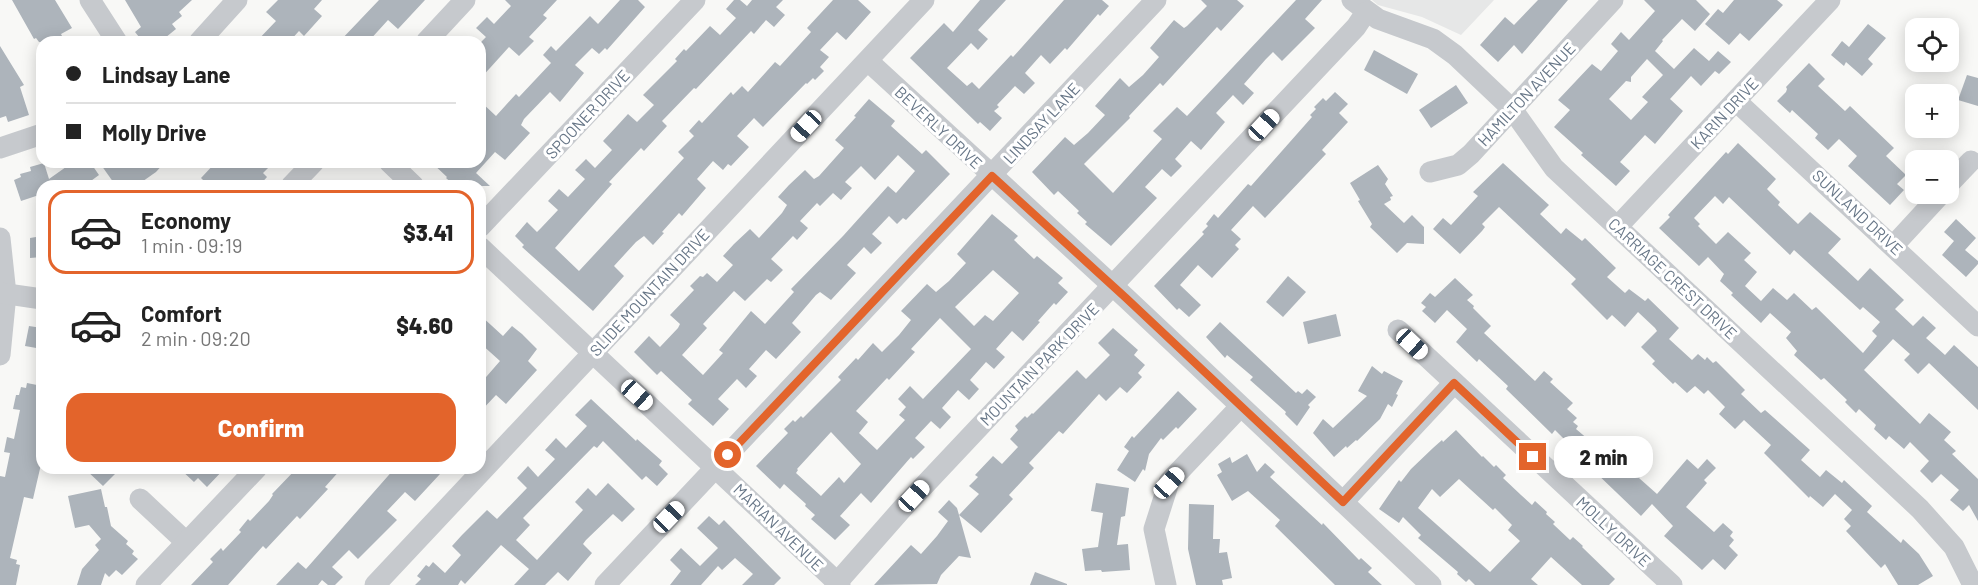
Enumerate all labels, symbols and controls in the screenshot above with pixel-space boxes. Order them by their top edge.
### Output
map controls [1905,18,1959,204]
button: locate [1905,18,1959,72]
street label: HAMILTON AVENUE [1473,38,1579,150]
text: Lindsay Lane [102,61,231,87]
street label: SPOONER DRIVE [541,66,633,162]
street label: KARIN DRIVE [1686,73,1762,153]
street label: LINDSAY LANE [999,79,1083,167]
street label: BEVERLY DRIVE [891,82,987,172]
button: + [1905,84,1959,138]
car [1245,106,1283,144]
car [787,107,825,145]
text: Molly Drive [102,119,207,145]
button: − [1905,150,1959,204]
street label: SUNLAND DRIVE [1809,165,1907,259]
icon: car [69,205,123,259]
text: Economy [141,207,231,233]
street label: CARRIAGE CREST DRIVE [1605,214,1741,342]
text: $3.41 [403,219,453,245]
street label: SLIDE MOUNTAIN DRIVE [585,225,713,359]
text: 1 min · 09:19 [141,233,243,257]
icon: car [69,298,123,352]
street label: MOUNTAIN PARK DRIVE [976,299,1102,429]
text: Comfort [141,300,222,326]
text: $4.60 [396,312,453,338]
car [1393,325,1431,363]
text: 2 min · 09:20 [141,326,251,350]
car [618,376,656,414]
button: Confirm [66,393,456,462]
callout: 2 min [1554,436,1653,478]
route start [714,441,741,468]
route end [1519,443,1546,470]
text: 2 min [1579,445,1628,469]
car [1150,464,1188,502]
car [895,477,933,515]
street label: MARIAN AVENUE [730,479,828,575]
street label: MOLLY DRIVE [1573,492,1655,570]
car [650,498,688,536]

